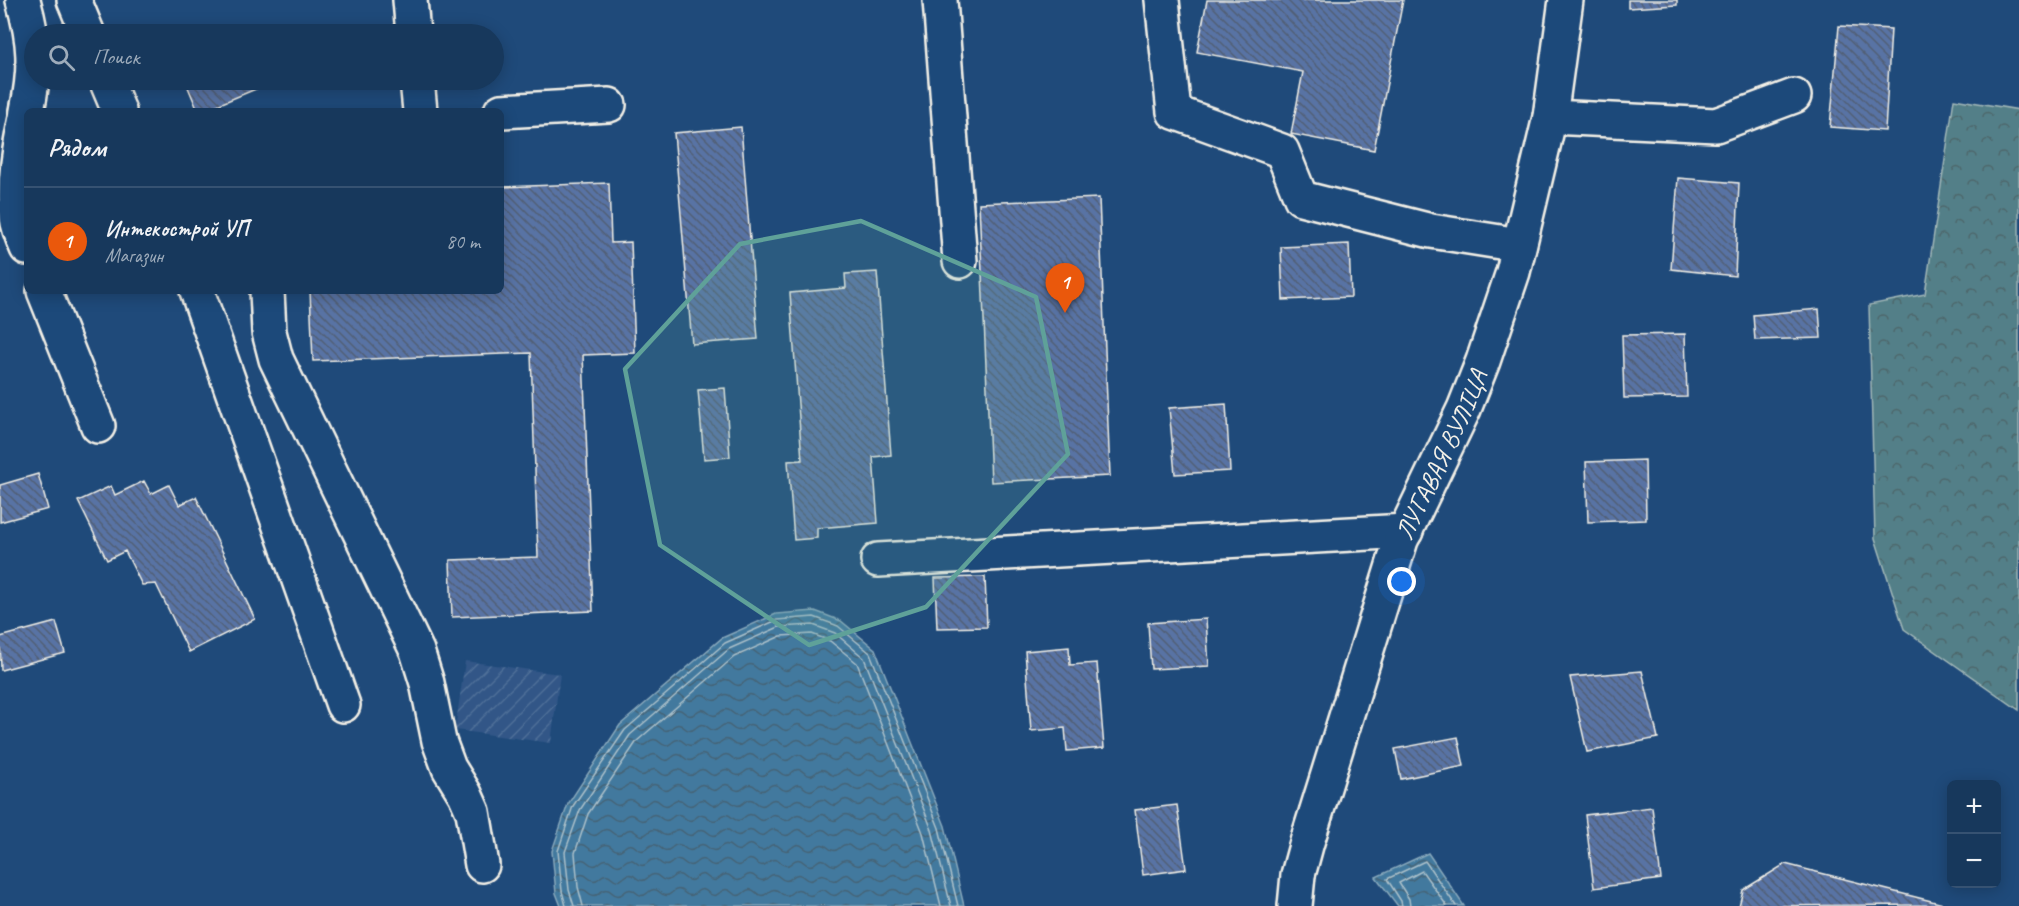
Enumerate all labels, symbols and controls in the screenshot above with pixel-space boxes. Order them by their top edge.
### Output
search box [24,24,504,90]
icon: search [45,41,78,74]
text: Поиск [93,43,139,71]
text: Рядом [48,131,106,164]
text: Интекострой УП [105,215,248,243]
text: 1 [63,229,72,254]
text: 80 m [446,229,480,254]
text: Магазин [105,243,163,268]
pin: 1 [1046,264,1084,313]
street label: ЛУГАВАЯ ВУЛІЦА [1387,363,1495,545]
your location [1387,567,1416,596]
map controls [1947,780,2001,888]
button: + [1947,780,2001,834]
button: − [1947,834,2001,888]

